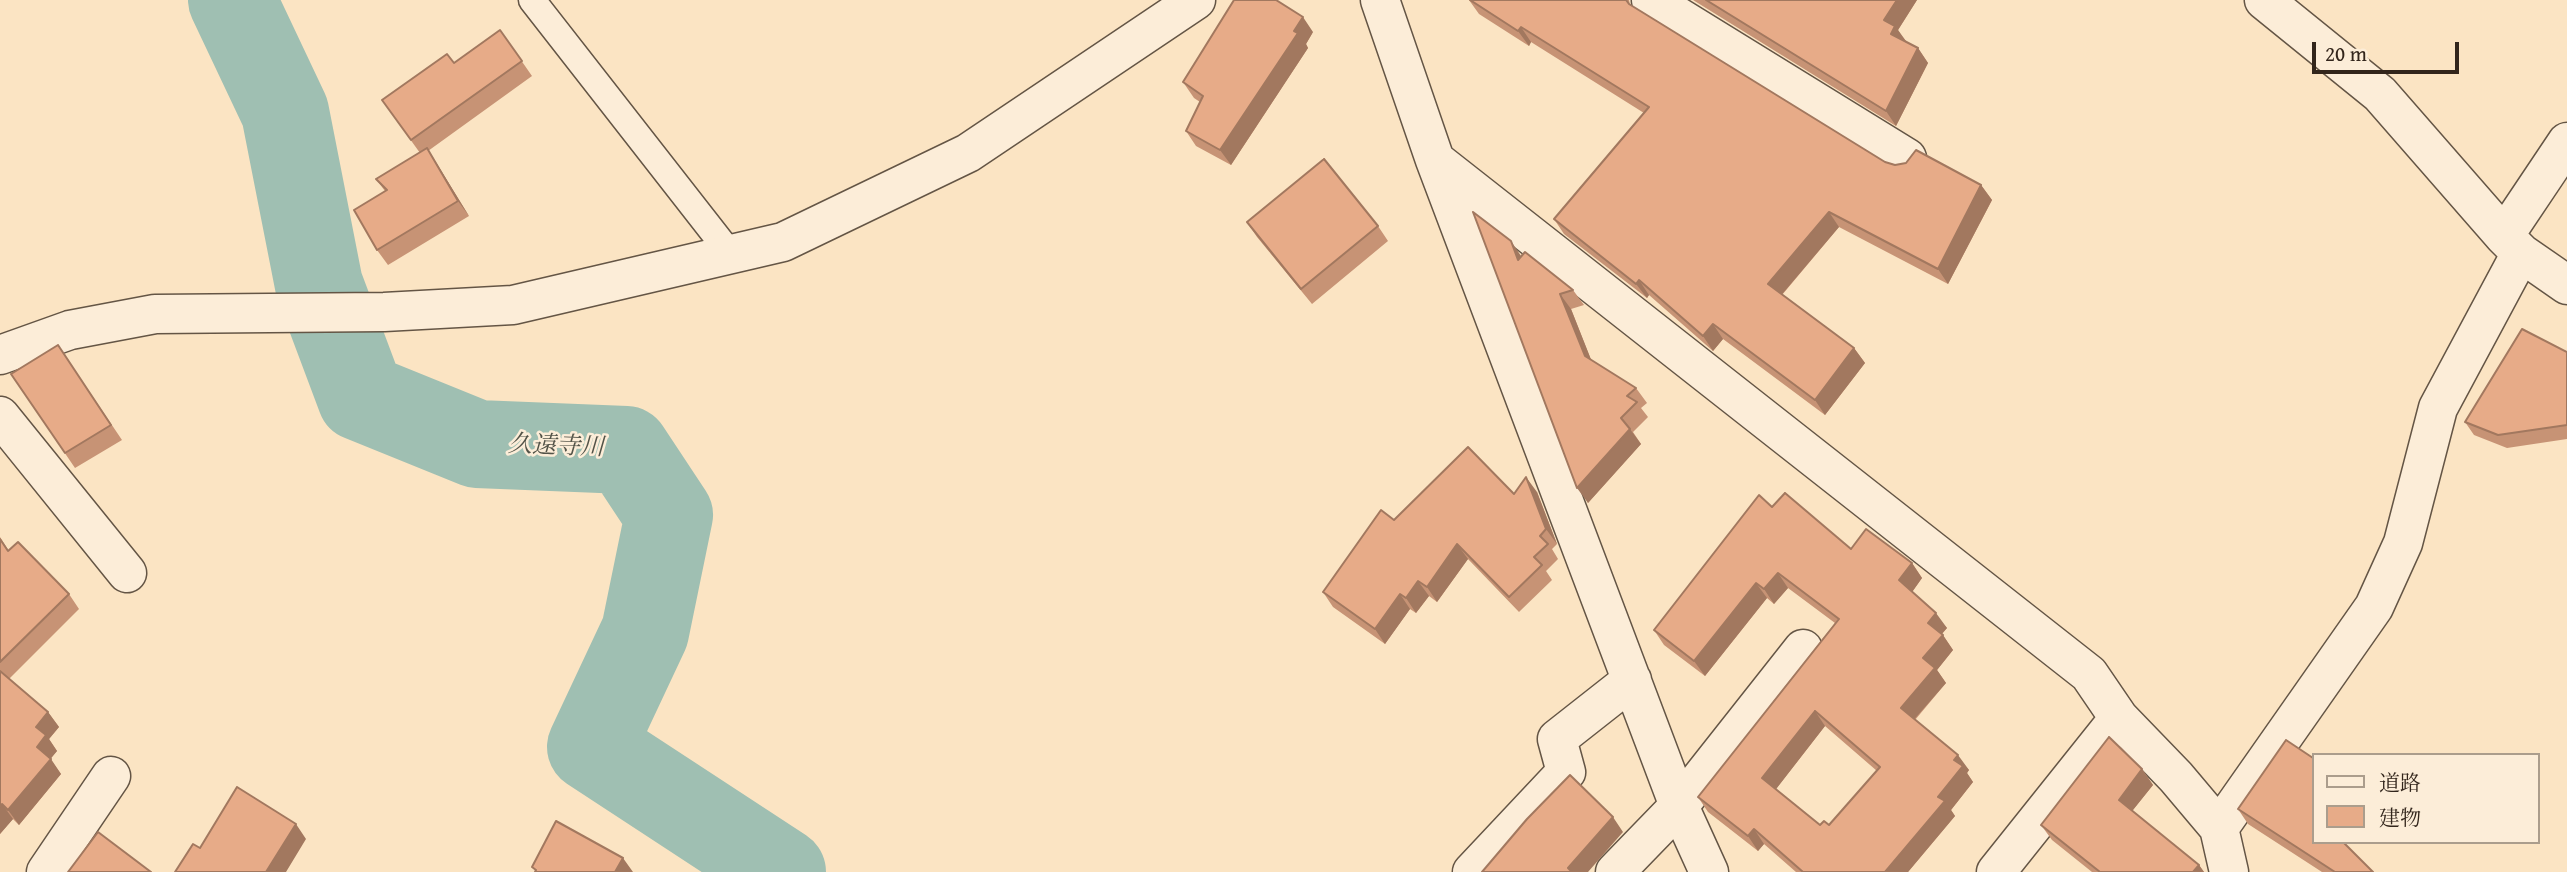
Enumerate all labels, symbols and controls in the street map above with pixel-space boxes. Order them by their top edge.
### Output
scale bar [2315,28,2462,72]
text: 20 m [2325,38,2367,69]
water label: 久遠寺川 [508,431,604,463]
legend [2312,753,2539,844]
text: 道路 [2379,767,2421,798]
text: 建物 [2379,802,2421,833]

